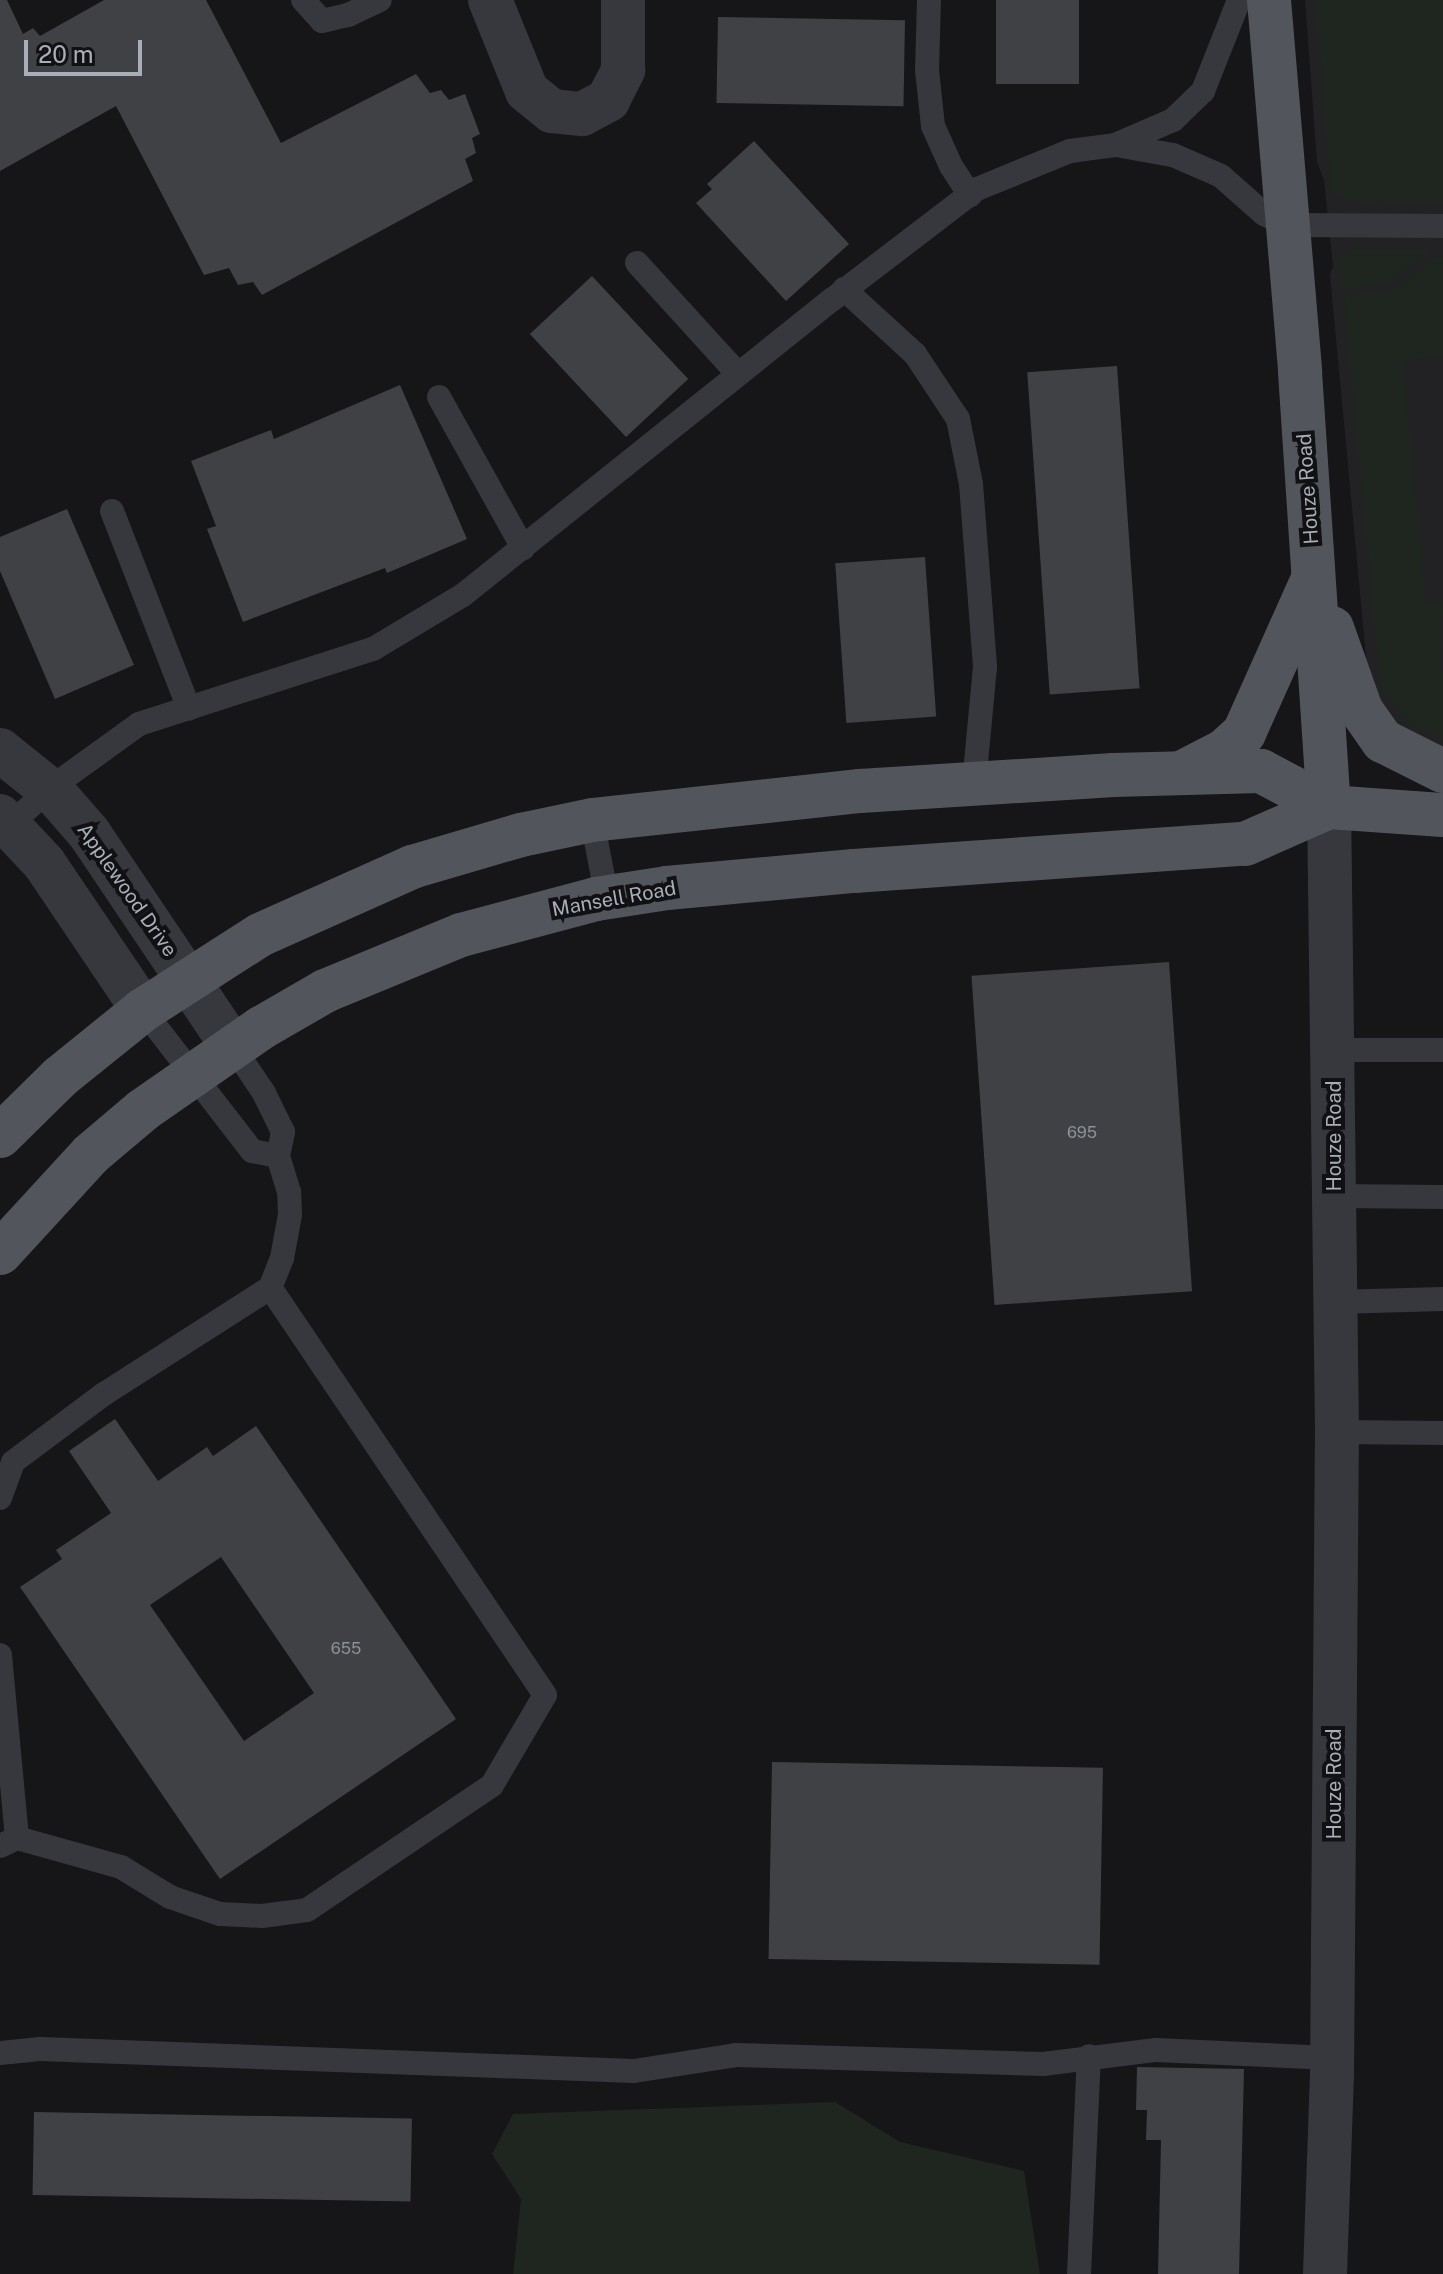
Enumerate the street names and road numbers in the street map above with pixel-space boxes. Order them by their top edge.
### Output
street label: Houze Road [1292,433,1324,545]
street label: Applewood Drive [72,819,182,961]
street label: Mansell Road [550,876,678,922]
street label: Houze Road [1322,1080,1346,1192]
street label: Houze Road [1322,1728,1346,1840]

